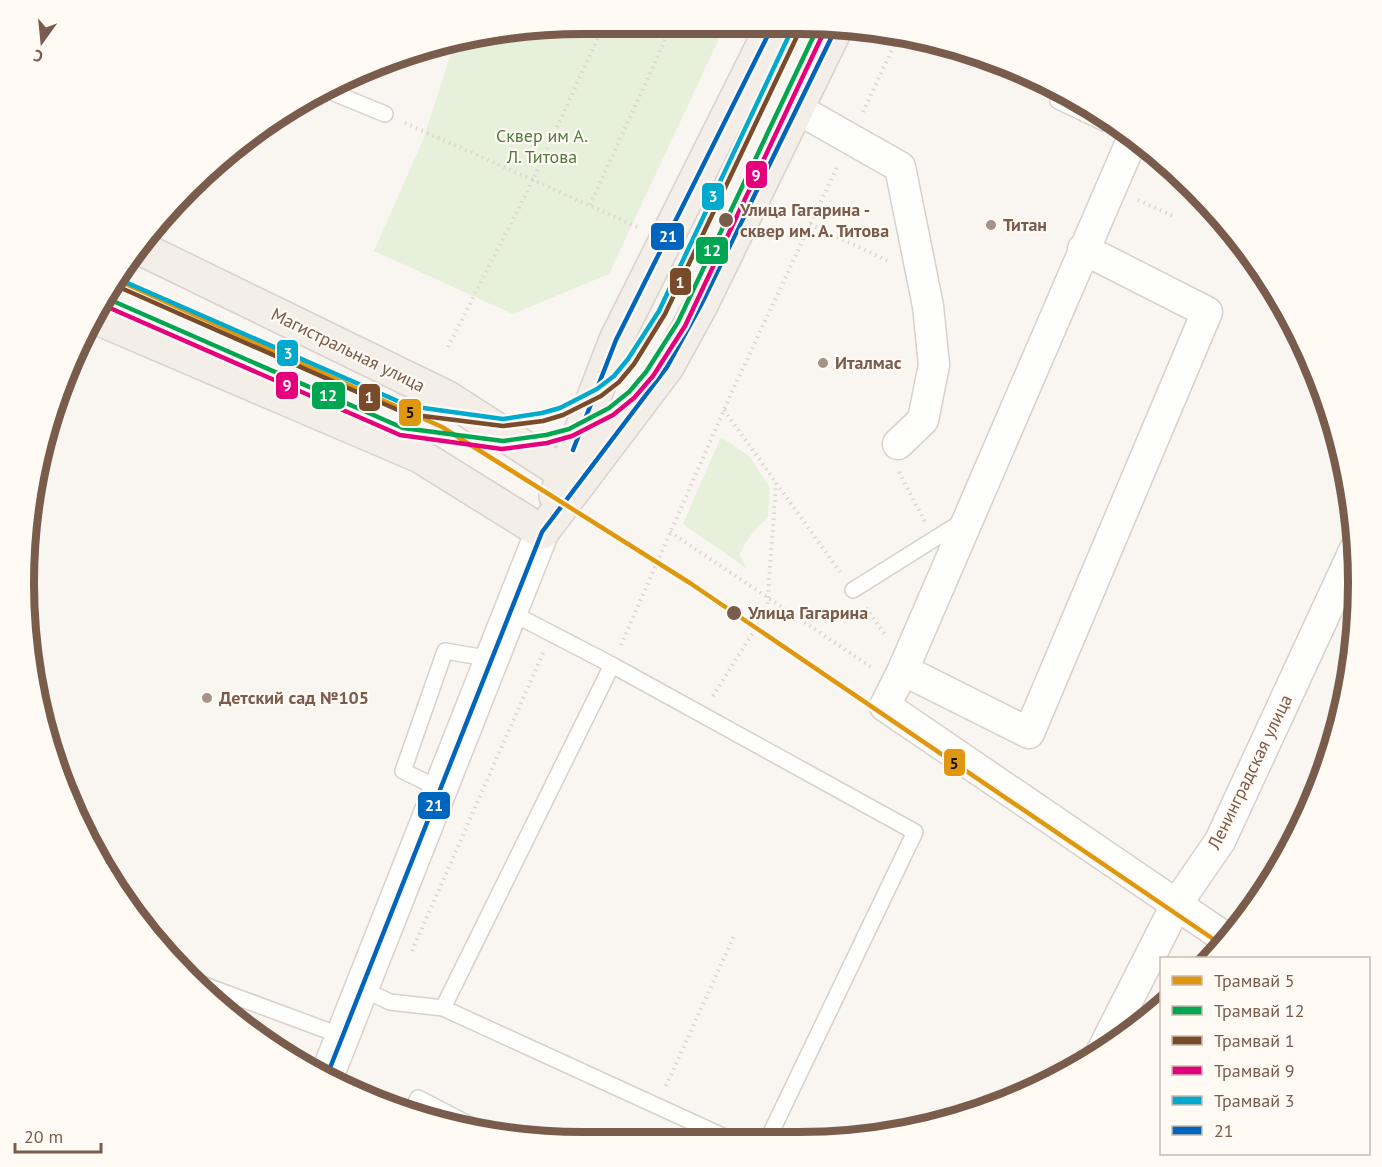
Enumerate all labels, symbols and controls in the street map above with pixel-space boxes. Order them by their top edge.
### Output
north arrow [12,12,72,72]
text: С [31,46,45,67]
park label: Сквер им А. Л. Титова [496,124,588,168]
line badge: 9 [745,160,768,189]
text: 9 [751,165,761,185]
line badge: 3 [701,182,725,211]
text: 3 [708,186,718,206]
place label: Улица Гагарина - сквер им. А. Титова [739,198,889,242]
marker: Улица Гагарина - сквер им. А. Титова [717,211,735,229]
place label: Титан [1003,213,1047,236]
marker: Титан [984,218,998,232]
line badge: 21 [650,222,685,251]
text: 21 [659,226,677,246]
line badge: 12 [695,236,729,265]
text: 12 [703,240,721,260]
line badge: 1 [669,267,692,296]
text: 1 [675,272,685,292]
street label: Магистральная улица [267,302,429,397]
line badge: 3 [276,339,299,367]
text: 3 [283,343,293,363]
place label: Италмас [835,351,902,374]
marker: Италмас [816,356,830,370]
line badge: 9 [275,371,299,400]
text: 9 [282,375,292,395]
line badge: 12 [311,381,346,410]
line badge: 1 [358,383,381,412]
text: 12 [319,385,337,405]
text: 1 [364,387,374,407]
line badge: 5 [398,398,422,427]
text: 5 [405,402,415,422]
place label: Улица Гагарина [747,601,868,624]
marker: Улица Гагарина [725,604,743,622]
place label: Детский сад №105 [219,686,369,709]
marker: Детский сад №105 [200,691,214,705]
street label: Ленинградская улица [1202,691,1297,854]
line badge: 5 [943,748,966,777]
text: 5 [949,753,959,773]
line badge: 21 [417,791,451,820]
text: 21 [425,795,443,815]
legend [1160,957,1370,1155]
text: Трамвай 5 [1214,969,1295,992]
text: Трамвай 12 [1214,999,1304,1022]
text: Трамвай 1 [1214,1029,1295,1052]
text: Трамвай 9 [1214,1059,1295,1082]
text: Трамвай 3 [1214,1089,1295,1112]
scale bar [15,1116,100,1154]
text: 21 [1214,1119,1234,1142]
text: 20 m [24,1125,63,1148]

